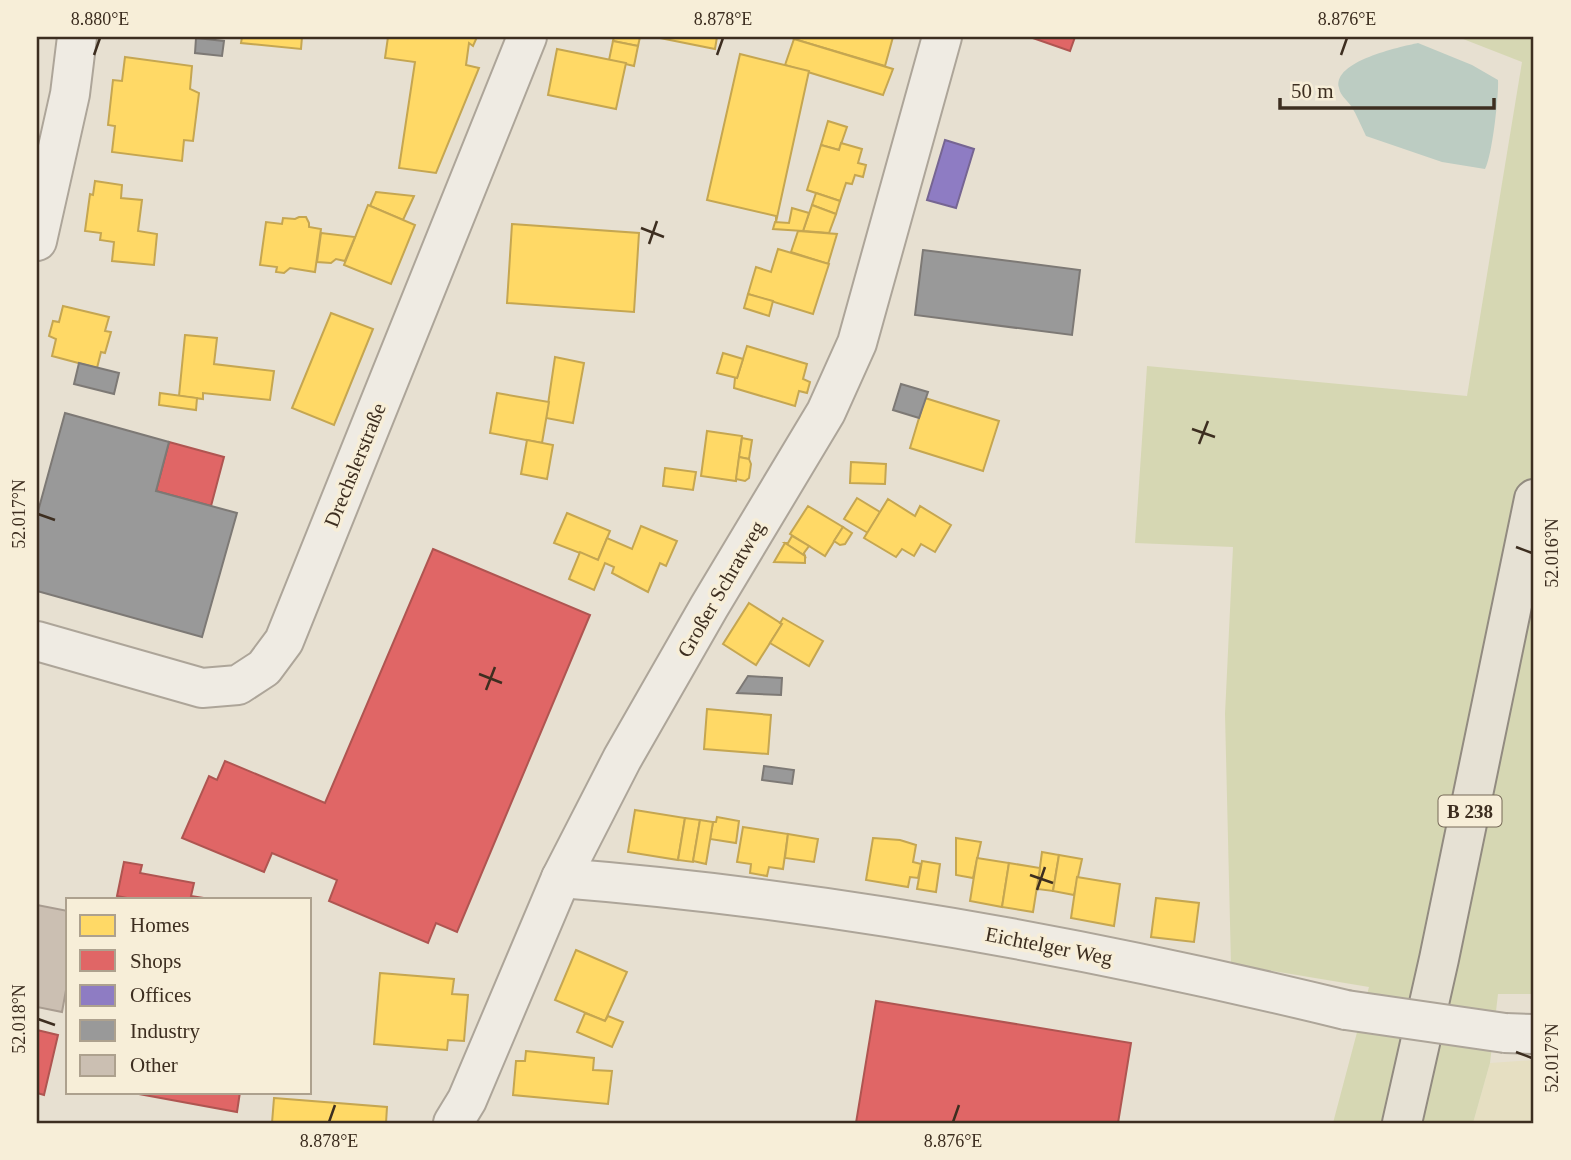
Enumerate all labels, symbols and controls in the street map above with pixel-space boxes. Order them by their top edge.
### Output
text: 8.880°E [71,9,129,29]
text: 8.878°E [694,9,752,29]
text: 8.876°E [1318,9,1376,29]
scale bar [1280,66,1494,110]
text: 50 m [1291,79,1334,103]
street label: Drechslerstraße [319,399,391,531]
text: 52.017°N [9,479,29,549]
street label: Großer Schratweg [672,516,770,661]
text: 52.016°N [1542,518,1562,588]
road number: B 238 [1438,796,1502,826]
legend [66,898,312,1094]
text: Homes [130,913,190,937]
street label: Eichtelger Weg [983,922,1115,970]
text: Shops [130,949,181,973]
text: Offices [130,983,191,1007]
text: 52.018°N [9,984,29,1054]
text: Industry [130,1019,200,1043]
text: 52.017°N [1542,1023,1562,1093]
text: Other [130,1053,178,1077]
text: 8.878°E [300,1131,358,1151]
text: 8.876°E [924,1131,982,1151]

